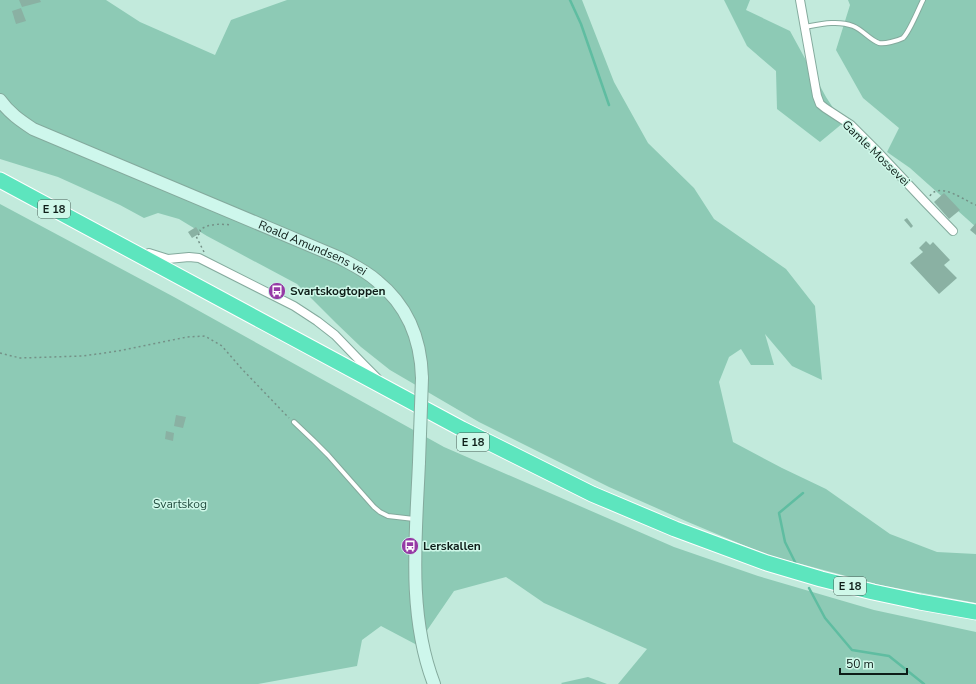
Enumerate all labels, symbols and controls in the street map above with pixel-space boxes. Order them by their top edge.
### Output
street label: Gamle Mossevei [839,117,913,189]
road number: E 18 [38,200,70,218]
street label: Roald Amundsens vei [256,217,370,279]
bus stop icon: Svartskogtoppen [267,281,287,301]
place label: Svartskogtoppen [290,283,386,299]
road number: E 18 [457,433,489,451]
park label: Svartskog [153,496,207,512]
bus stop icon: Lerskallen [400,536,420,556]
place label: Lerskallen [423,538,481,554]
road number: E 18 [834,577,866,595]
scale bar [840,650,907,676]
text: 50 m [846,656,874,672]

